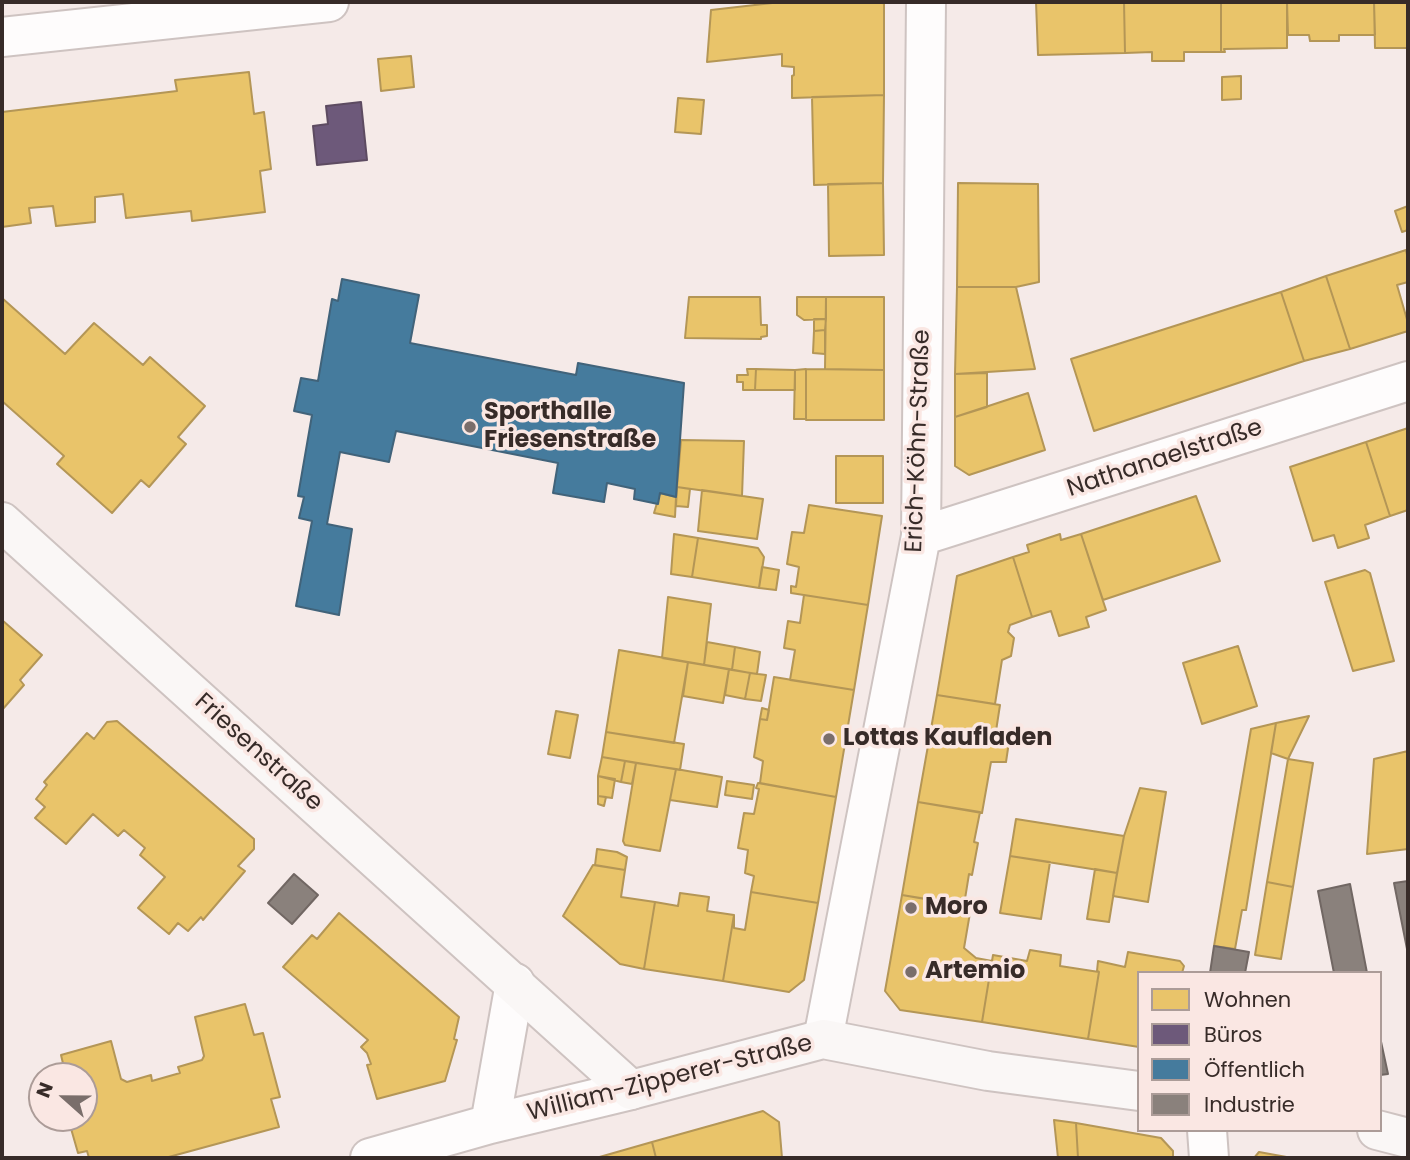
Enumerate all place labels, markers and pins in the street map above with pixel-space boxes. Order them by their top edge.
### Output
place label: Sporthalle Friesenstraße [484,399,656,455]
marker: Sporthalle Friesenstraße [462,419,478,435]
place label: Lottas Kaufladen [843,725,1052,753]
marker: Lottas Kaufladen [821,731,837,747]
place label: Moro [925,894,988,922]
marker: Moro [903,900,919,916]
place label: Artemio [925,958,1025,986]
marker: Artemio [903,964,919,980]

